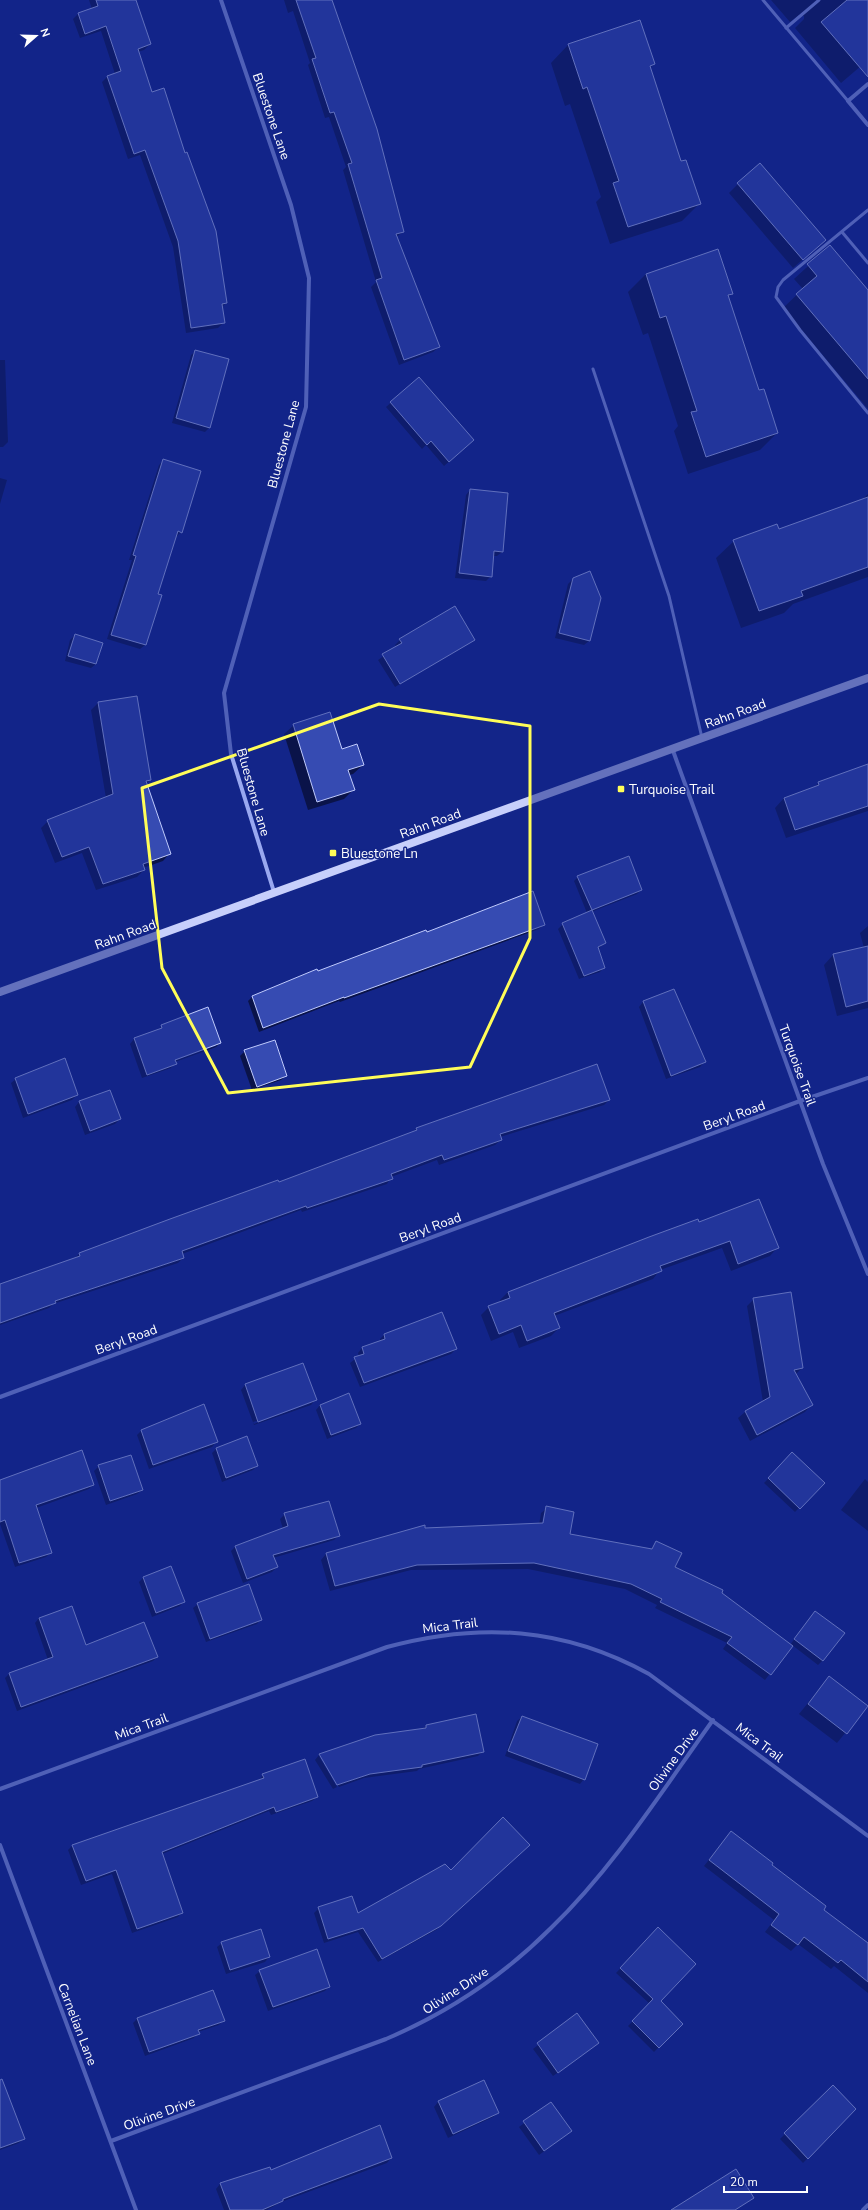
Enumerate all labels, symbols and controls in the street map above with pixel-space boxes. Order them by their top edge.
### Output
north arrow [16,16,56,56]
text: N [36,26,53,39]
street label: Bluestone Lane [248,71,294,162]
street label: Bluestone Lane [264,398,304,490]
street label: Rahn Road [702,695,768,733]
street label: Bluestone Lane [232,746,274,838]
place label: Turquoise Trail [629,781,715,799]
marker: Turquoise Trail [616,784,626,794]
street label: Rahn Road [397,805,463,843]
place label: Bluestone Ln [341,845,418,863]
marker: Bluestone Ln [328,848,338,858]
street label: Rahn Road [92,916,158,954]
street label: Turquoise Trail [774,1022,820,1109]
street label: Beryl Road [701,1096,768,1135]
street label: Beryl Road [397,1208,464,1247]
street label: Beryl Road [93,1320,160,1359]
street label: Mica Trail [421,1614,479,1638]
street label: Mica Trail [112,1709,171,1745]
street label: Mica Trail [732,1719,787,1767]
street label: Olivine Drive [644,1724,703,1795]
street label: Olivine Drive [419,1963,492,2019]
street label: Carnelian Lane [53,1980,101,2068]
street label: Olivine Drive [121,2093,198,2135]
scale bar [724,2168,807,2194]
text: 20 m [730,2174,758,2190]

